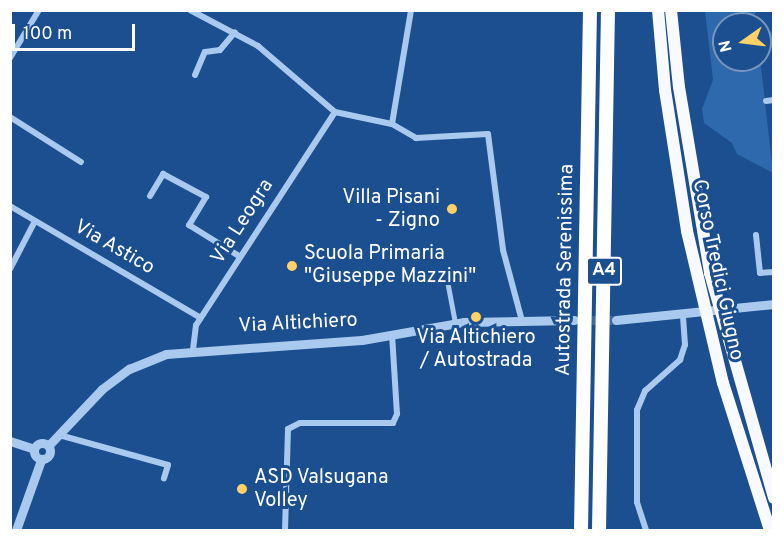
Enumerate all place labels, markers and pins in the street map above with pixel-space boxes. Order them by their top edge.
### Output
place label: Villa Pisani - Zigno [342,186,440,233]
marker: Villa Pisani - Zigno [445,202,459,216]
place label: Scuola Primaria "Giuseppe Mazzini" [304,243,476,290]
marker: Scuola Primaria "Giuseppe Mazzini" [285,259,299,273]
marker: Via Altichiero / Autostrada [469,310,483,324]
place label: Via Altichiero / Autostrada [416,326,536,373]
place label: ASD Valsugana Volley [254,466,389,513]
marker: ASD Valsugana Volley [235,482,249,496]

